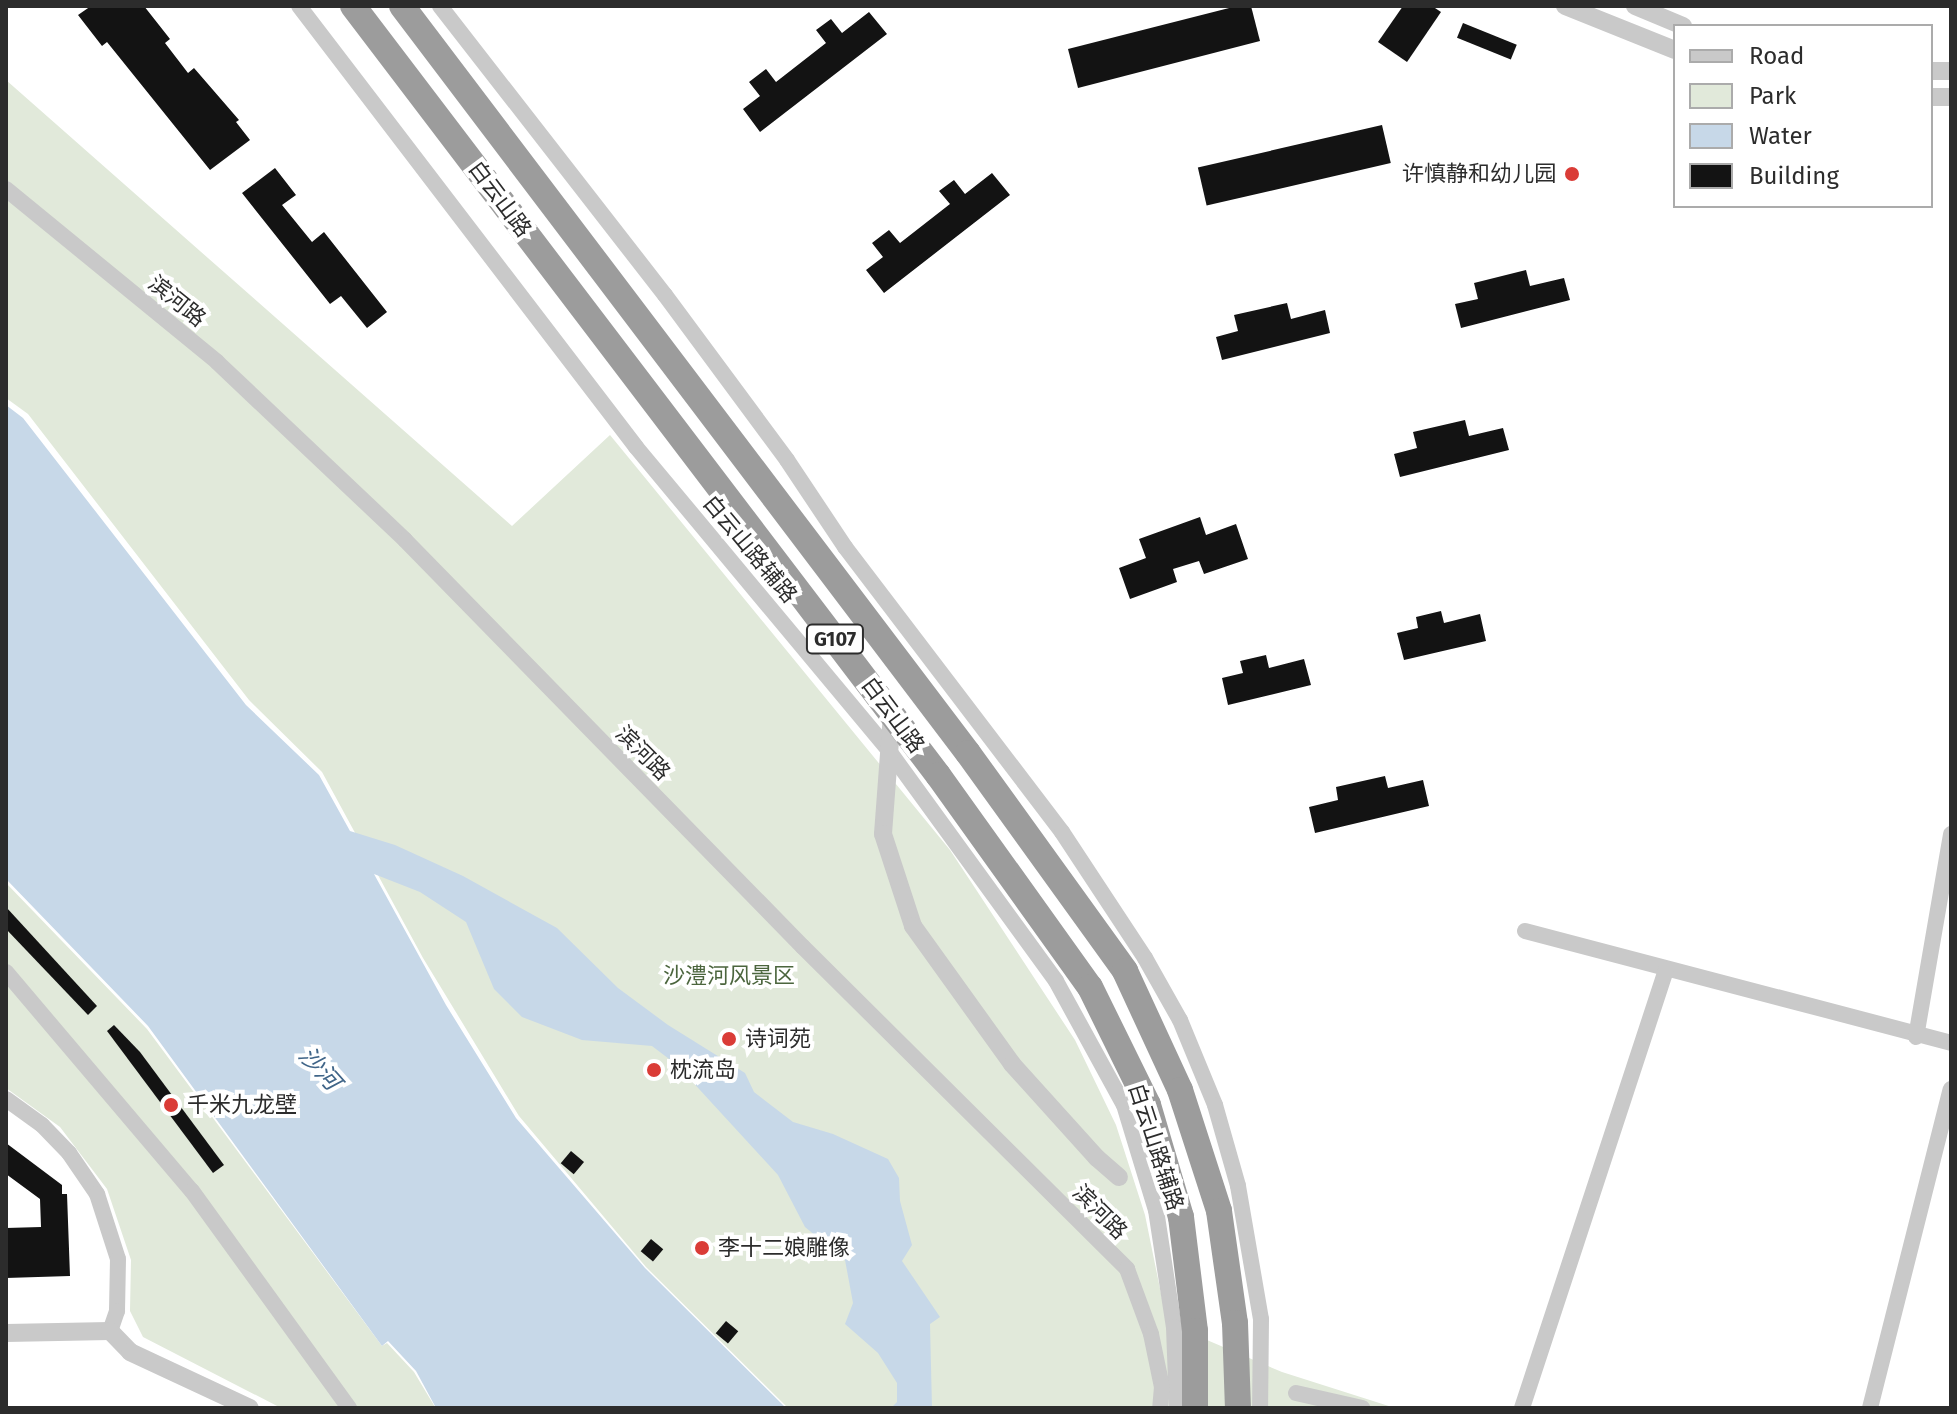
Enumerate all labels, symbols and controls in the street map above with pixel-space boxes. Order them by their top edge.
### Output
legend [1673,24,1933,208]
text: Road [1749,42,1804,70]
text: Park [1749,82,1796,110]
text: Water [1749,122,1812,150]
street label: 白云山路 [463,156,537,242]
place label: 许慎静和幼儿园 [1402,161,1556,187]
text: Building [1749,162,1839,190]
marker: 许慎静和幼儿园 [1563,165,1581,183]
street label: 滨河路 [143,270,211,332]
street label: 白云山路辅路 [697,490,803,608]
road number: G107 [805,623,865,655]
street label: 白云山路 [856,672,930,758]
street label: 滨河路 [610,720,676,786]
park label: 沙澧河风景区 [663,963,795,989]
place label: 诗词苑 [745,1026,811,1052]
marker: 诗词苑 [720,1030,738,1048]
water label: 沙河 [292,1042,346,1096]
place label: 枕流岛 [670,1057,736,1083]
marker: 枕流岛 [645,1061,663,1079]
street label: 白云山路辅路 [1123,1080,1189,1214]
place label: 千米九龙壁 [187,1092,297,1118]
marker: 千米九龙壁 [162,1096,180,1114]
street label: 滨河路 [1067,1179,1133,1245]
place label: 李十二娘雕像 [718,1235,850,1261]
marker: 李十二娘雕像 [693,1239,711,1257]

